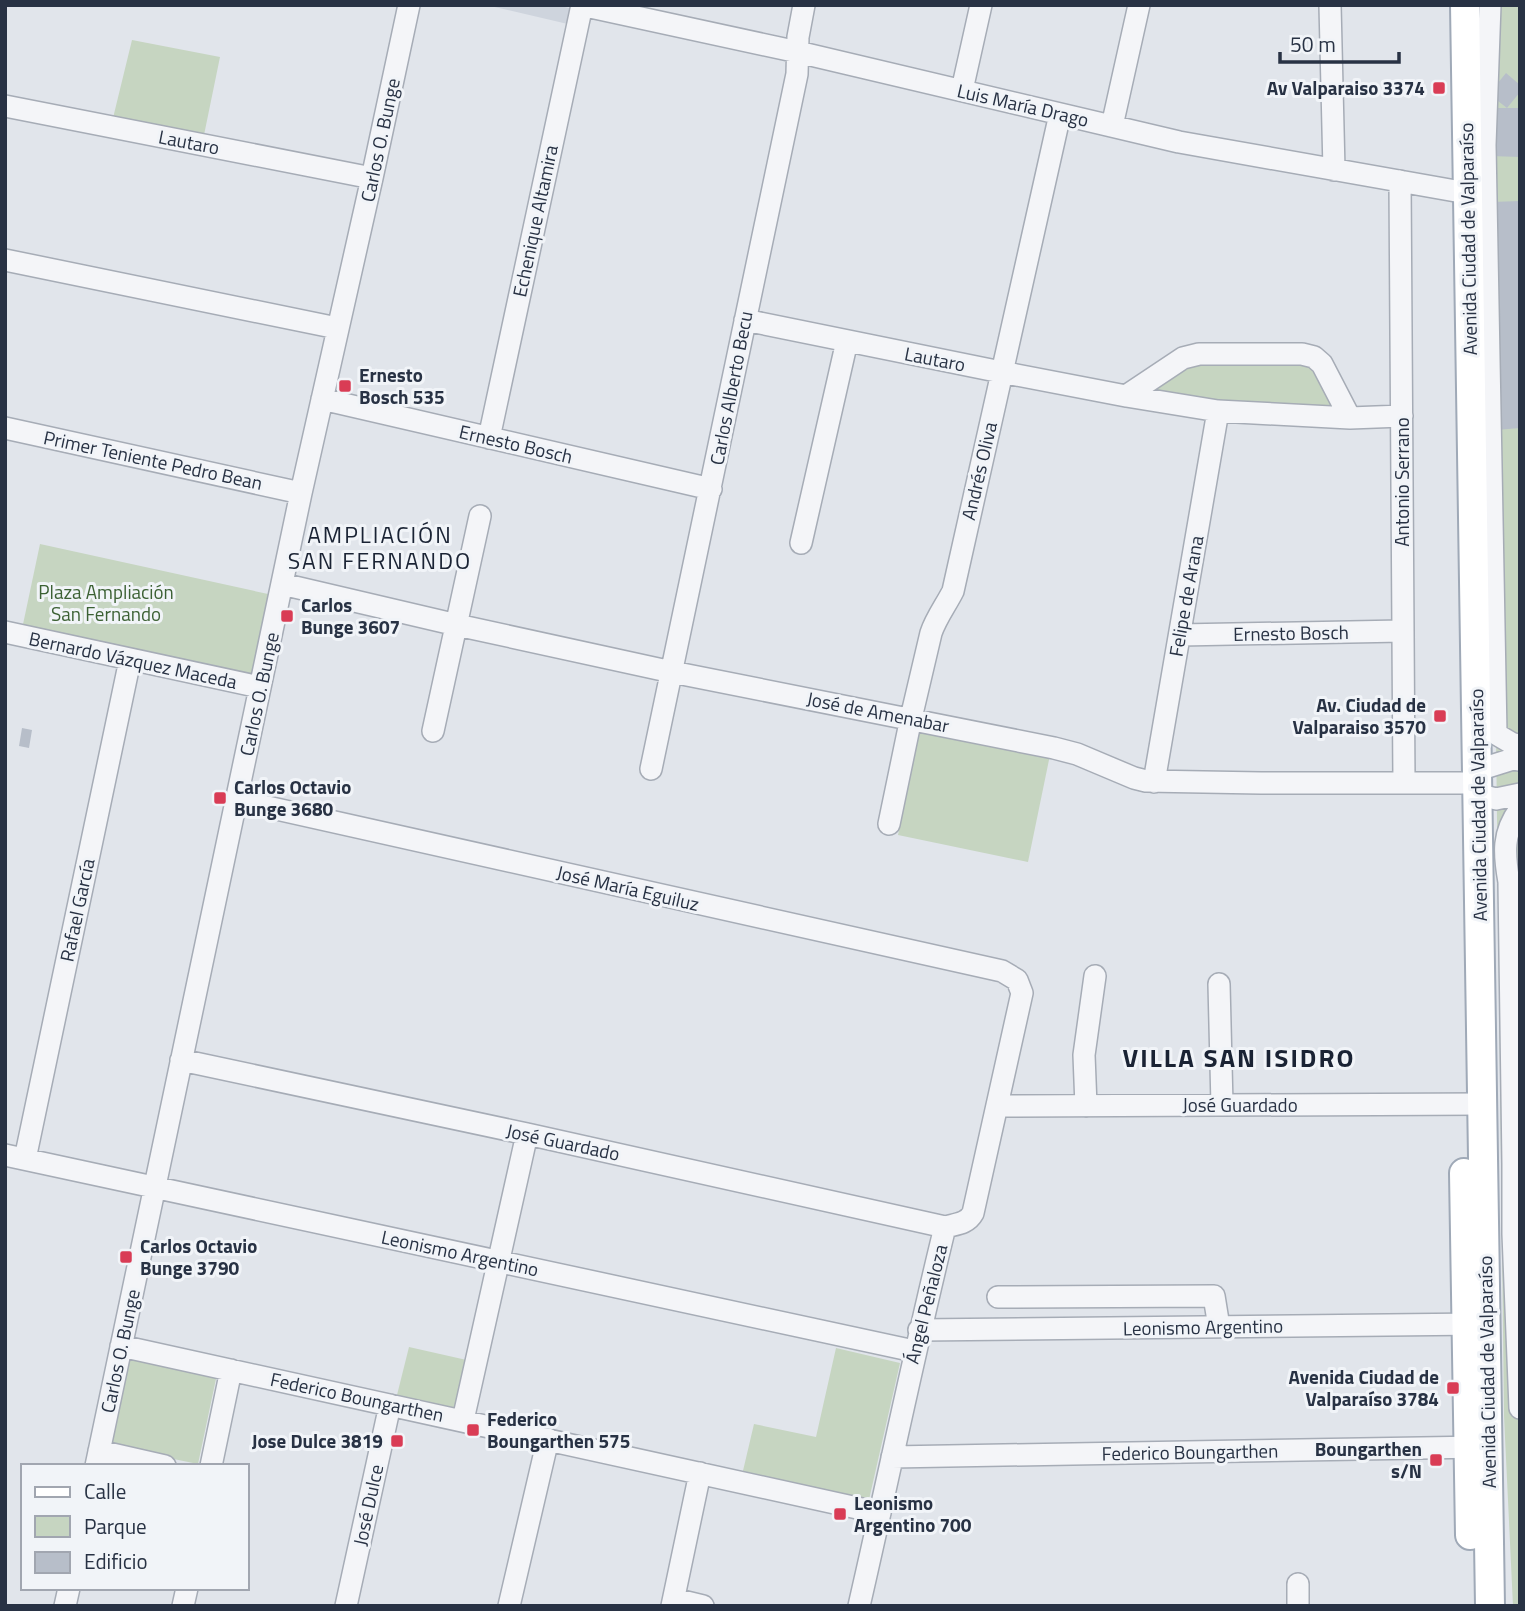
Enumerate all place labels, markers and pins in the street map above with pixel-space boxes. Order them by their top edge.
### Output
place label: Av Valparaiso 3374 [1267,73,1425,102]
marker: Av Valparaiso 3374 [1431,80,1447,96]
place label: Ernesto Bosch 535 [359,360,445,411]
marker: Ernesto Bosch 535 [337,378,353,394]
place label: Carlos Bunge 3607 [301,590,400,641]
marker: Carlos Bunge 3607 [279,608,295,624]
place label: Av. Ciudad de Valparaiso 3570 [1293,690,1426,741]
marker: Av. Ciudad de Valparaiso 3570 [1432,708,1448,724]
place label: Carlos Octavio Bunge 3680 [234,772,351,823]
marker: Carlos Octavio Bunge 3680 [212,790,228,806]
place label: Carlos Octavio Bunge 3790 [140,1231,257,1282]
marker: Carlos Octavio Bunge 3790 [118,1249,134,1265]
place label: Avenida Ciudad de Valparaíso 3784 [1288,1362,1439,1413]
marker: Avenida Ciudad de Valparaíso 3784 [1445,1380,1461,1396]
place label: Federico Boungarthen 575 [487,1404,630,1455]
marker: Federico Boungarthen 575 [465,1422,481,1438]
place label: Jose Dulce 3819 [252,1426,383,1455]
marker: Jose Dulce 3819 [389,1433,405,1449]
place label: Boungarthen s/N [1315,1434,1422,1485]
marker: Boungarthen s/N [1428,1452,1444,1468]
place label: Leonismo Argentino 700 [854,1488,972,1539]
marker: Leonismo Argentino 700 [832,1506,848,1522]

